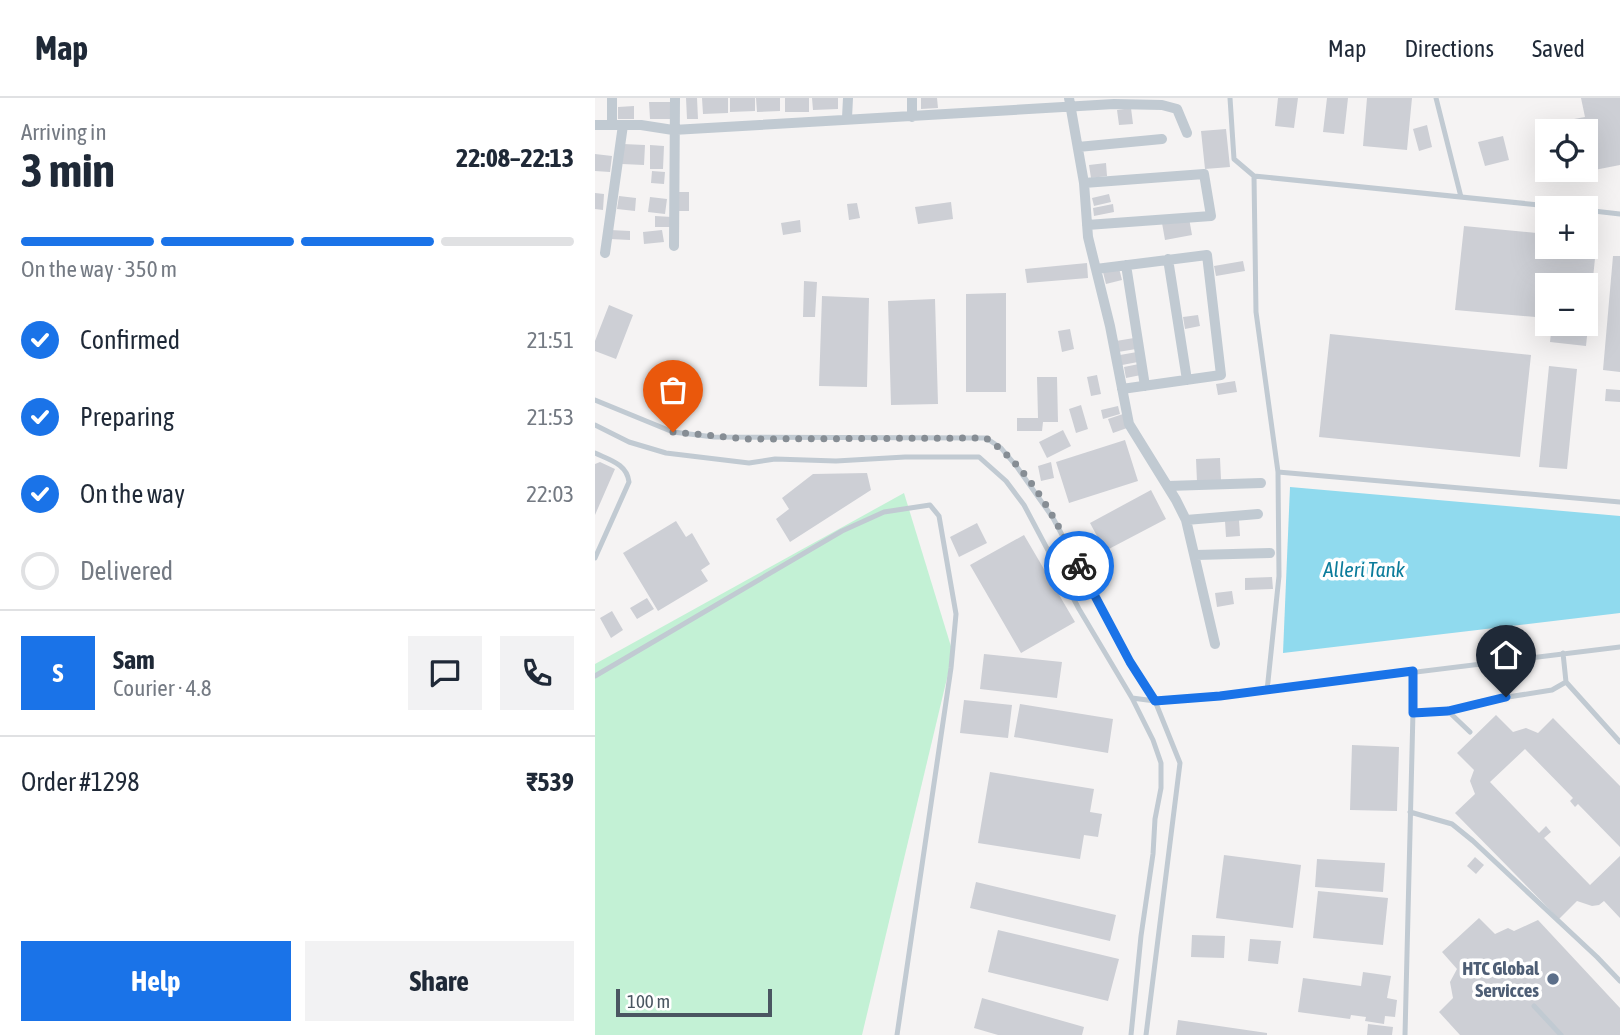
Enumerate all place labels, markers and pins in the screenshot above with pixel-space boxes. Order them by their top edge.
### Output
pin [643,360,703,432]
pin [1476,625,1536,697]
place label: HTC Global Servicces [1462,957,1540,1001]
marker: HTC Global Servicces [1545,971,1561,987]

